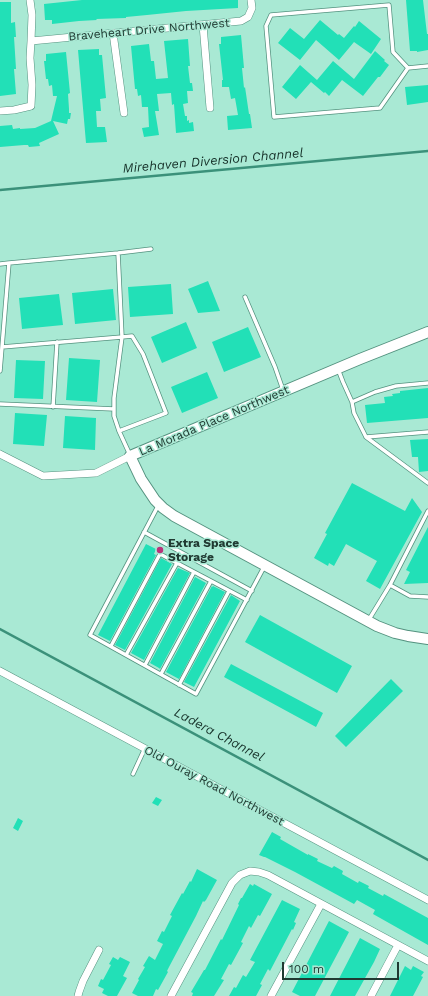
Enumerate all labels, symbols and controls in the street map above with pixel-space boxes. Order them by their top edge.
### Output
street label: Braveheart Drive Northwest [68,16,230,44]
water label: Mirehaven Diversion Channel [122,145,304,177]
street label: La Morada Place Northwest [137,383,291,459]
place label: Extra Space Storage [168,536,239,564]
marker: Extra Space Storage [155,545,165,555]
water label: Ladera Channel [171,705,267,765]
street label: Old Ouray Road Northwest [142,743,286,829]
scale bar [284,954,401,980]
text: 100 m [289,962,324,976]

